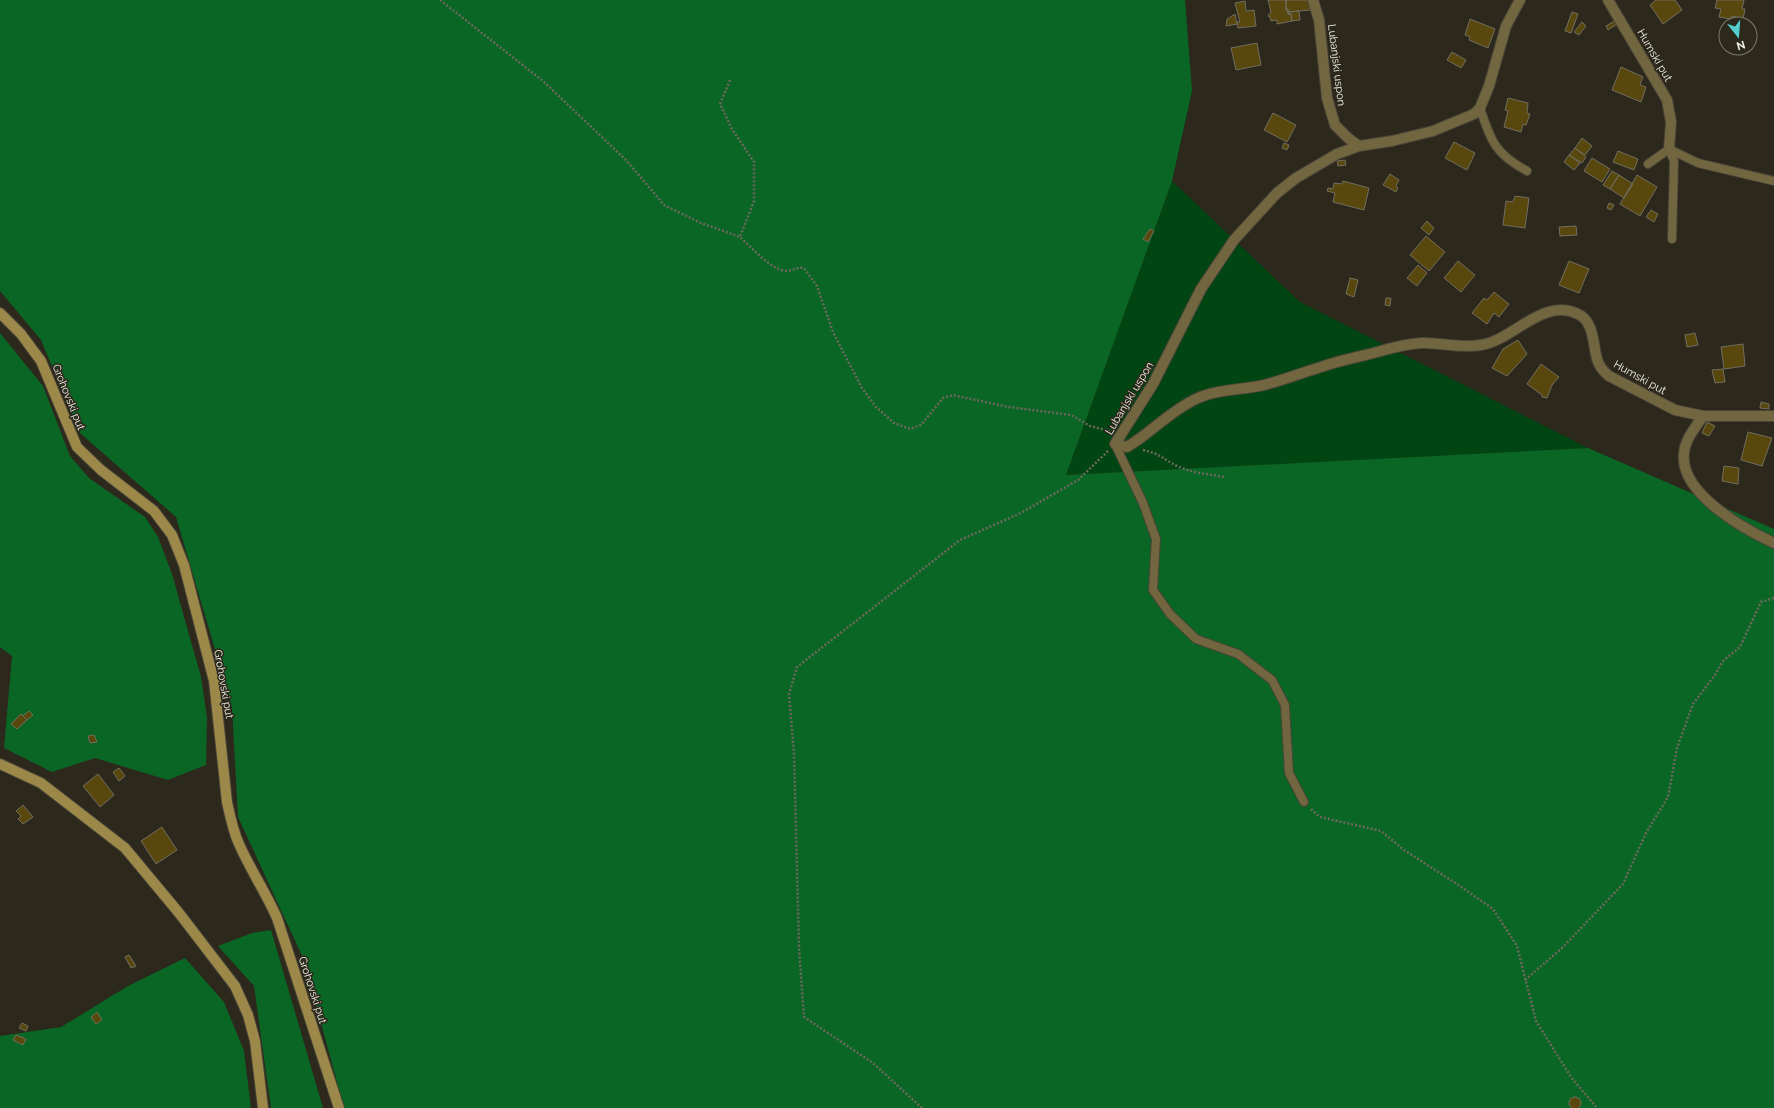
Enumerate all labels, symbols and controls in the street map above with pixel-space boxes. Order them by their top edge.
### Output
north arrow [1718,16,1758,56]
street label: Lubanjski uspon [1325,23,1348,107]
street label: Humski put [1634,27,1675,84]
text: N [1735,38,1747,53]
street label: Humski put [1611,358,1669,397]
street label: Lubanjski uspon [1103,360,1156,437]
street label: Grohovski put [49,362,88,432]
street label: Grohovski put [211,649,236,720]
street label: Grohovski put [296,955,330,1026]

